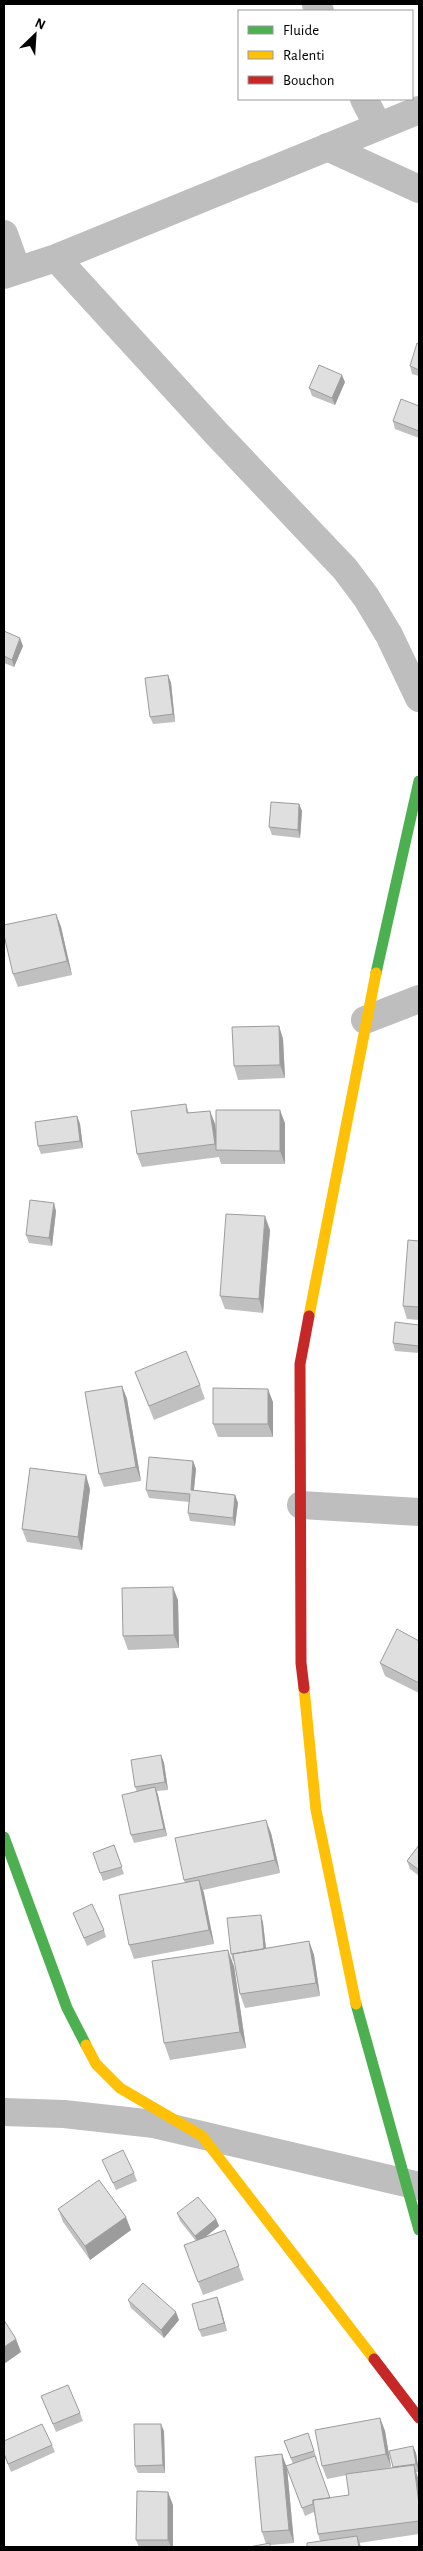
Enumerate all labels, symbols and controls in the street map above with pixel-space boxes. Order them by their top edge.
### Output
north arrow [10,10,60,60]
legend [238,10,413,100]
text: N [33,16,47,33]
text: Fluide [283,23,319,38]
text: Ralenti [283,48,325,63]
text: Bouchon [283,73,334,88]

